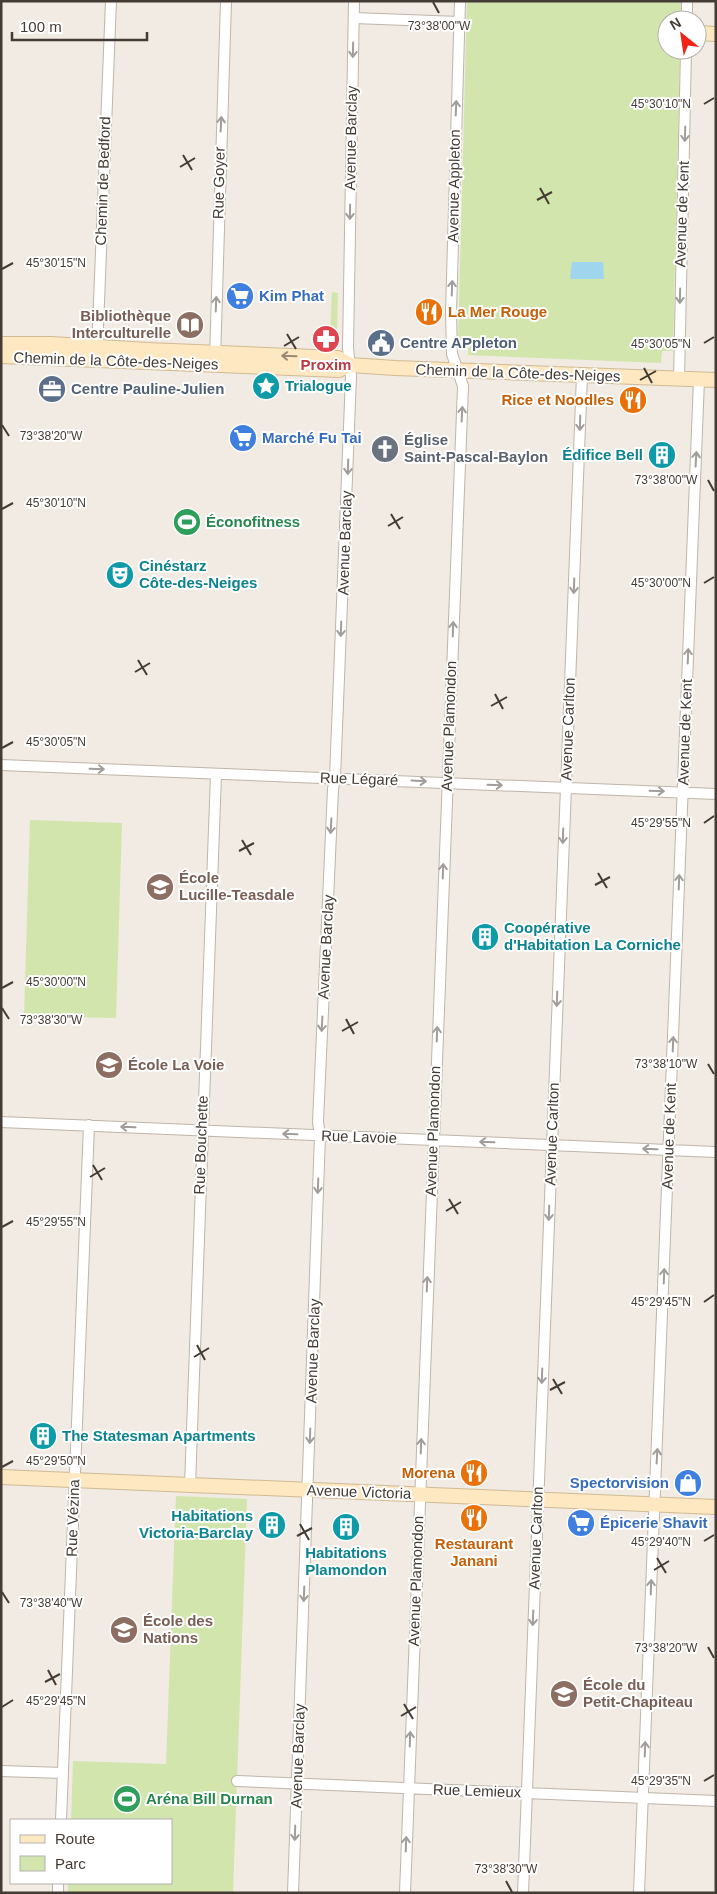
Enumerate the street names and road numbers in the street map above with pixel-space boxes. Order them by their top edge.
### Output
street label: Avenue Barclay [341,85,360,191]
street label: Chemin de Bedford [92,116,113,246]
street label: Avenue Appleton [444,129,463,243]
street label: Rue Goyer [209,147,228,219]
street label: Avenue de Kent [671,160,692,267]
street label: Chemin de la Côte-des-Neiges [13,348,219,373]
street label: Chemin de la Côte-des-Neiges [415,360,621,385]
street label: Avenue Barclay [334,490,355,596]
street label: Avenue Plamondon [438,660,459,792]
street label: Avenue Carlton [557,677,578,781]
street label: Avenue de Kent [674,678,695,785]
street label: Rue Légaré [320,769,398,788]
street label: Avenue Barclay [314,894,337,1000]
street label: Avenue Plamondon [422,1065,443,1197]
street label: Avenue Carlton [541,1082,562,1186]
street label: Avenue de Kent [658,1082,679,1189]
street label: Rue Bouchette [190,1095,211,1195]
street label: Rue Lavoie [321,1127,397,1146]
street label: Avenue Barclay [302,1298,323,1404]
street label: Rue Vézina [63,1478,82,1557]
street label: Avenue Victoria [306,1481,412,1502]
street label: Avenue Carlton [525,1486,546,1590]
street label: Avenue Plamondon [405,1515,426,1647]
street label: Avenue Barclay [287,1703,308,1809]
street label: Rue Lemieux [433,1780,522,1801]

